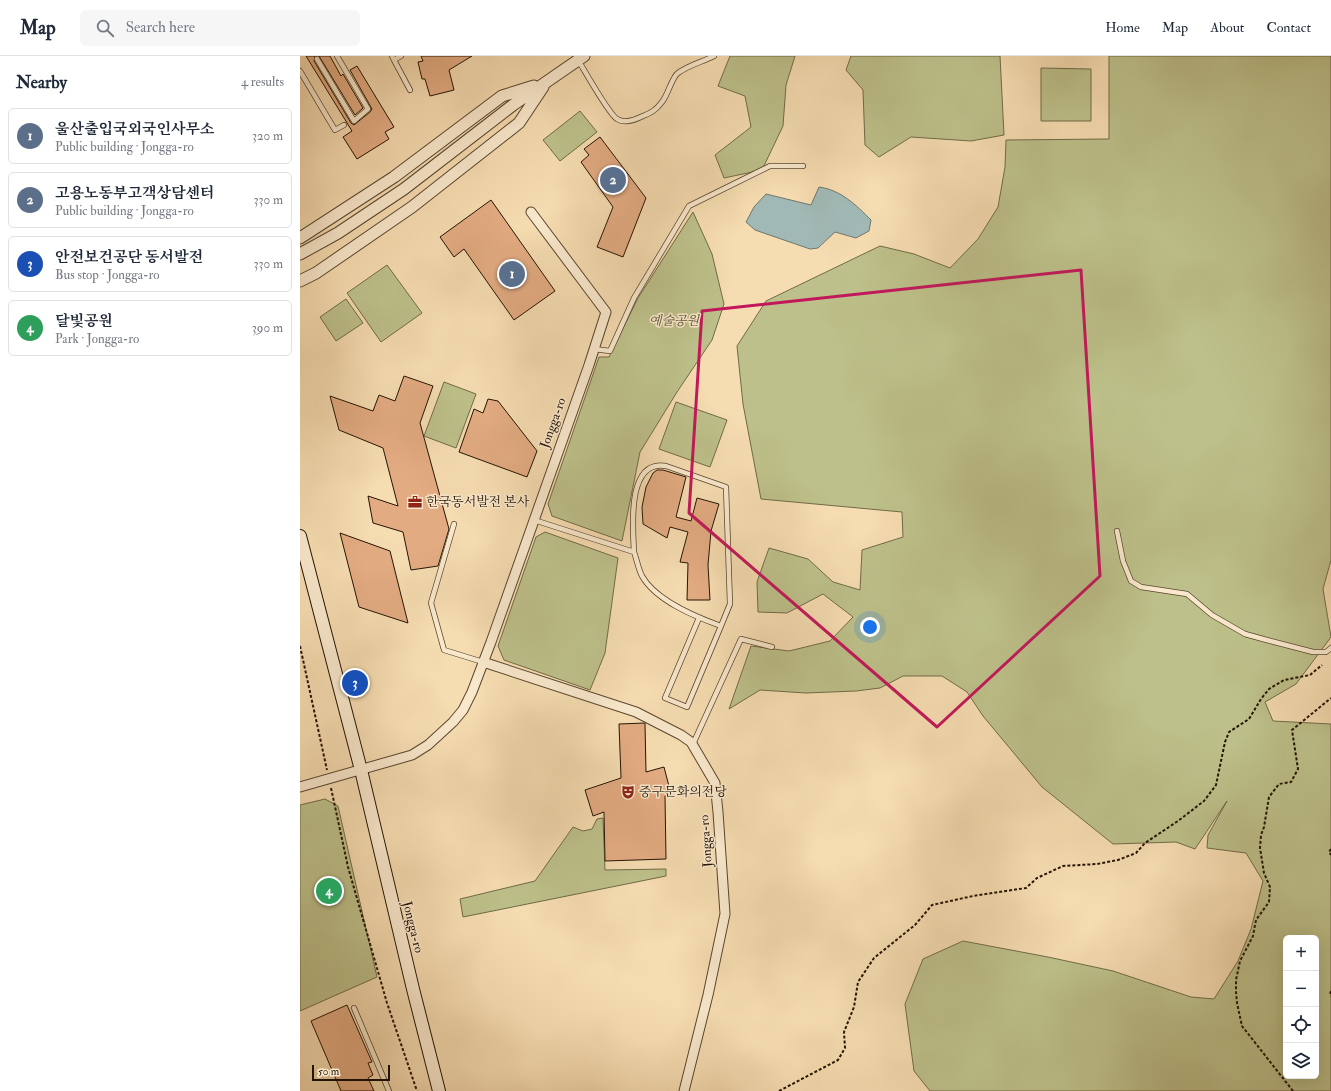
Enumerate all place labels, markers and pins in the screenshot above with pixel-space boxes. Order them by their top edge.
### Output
pin: 2 [600,165,626,195]
pin: 1 [499,259,525,289]
office icon: 한국동서발전 본사 [407,494,423,510]
place label: 한국동서발전 본사 [426,494,530,510]
pin: 3 [342,668,368,698]
theatre icon: 중구문화의전당 [620,784,636,800]
place label: 중구문화의전당 [639,784,727,800]
pin: 4 [316,876,342,906]

